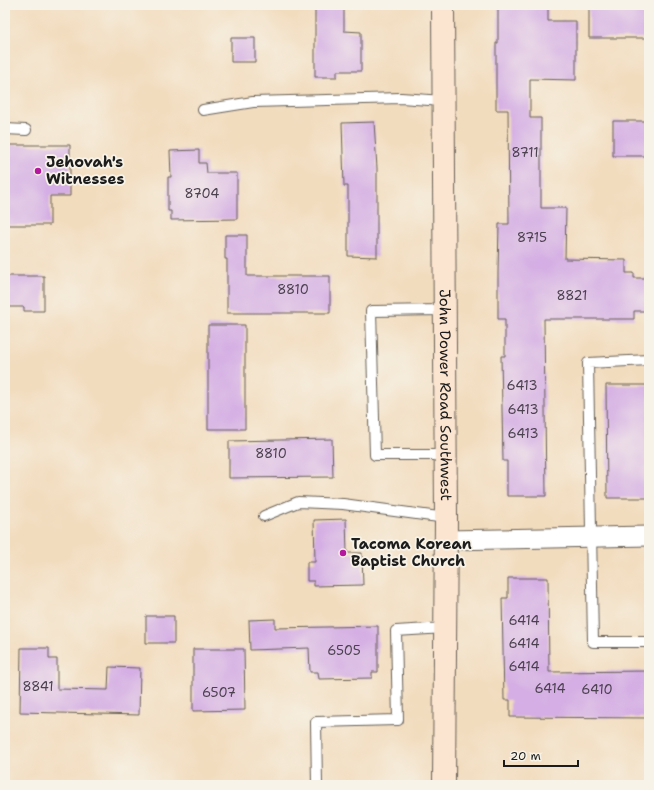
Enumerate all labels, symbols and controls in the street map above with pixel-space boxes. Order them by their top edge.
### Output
house number: 8711 [511,144,539,161]
place label: Jehovah's Witnesses [46,152,124,189]
marker: Jehovah's Witnesses [33,166,43,176]
house number: 8704 [185,185,219,202]
house number: 8715 [517,229,547,246]
house number: 8810 [277,281,309,298]
house number: 8821 [557,287,588,304]
street label: John Dower Road Southwest [435,289,456,501]
house number: 6413 [507,377,538,394]
house number: 6413 [508,401,539,418]
house number: 6413 [508,425,539,442]
house number: 8810 [255,445,287,462]
place label: Tacoma Korean Baptist Church [351,534,472,571]
marker: Tacoma Korean Baptist Church [338,548,348,558]
house number: 6414 [508,612,540,629]
house number: 6414 [508,635,540,652]
house number: 6505 [327,642,361,659]
house number: 6414 [508,658,540,675]
house number: 8841 [22,678,54,695]
house number: 6414 [534,680,566,697]
house number: 6410 [581,681,613,698]
house number: 6507 [202,684,236,701]
scale bar [504,742,578,768]
text: 20 m [510,748,541,764]

